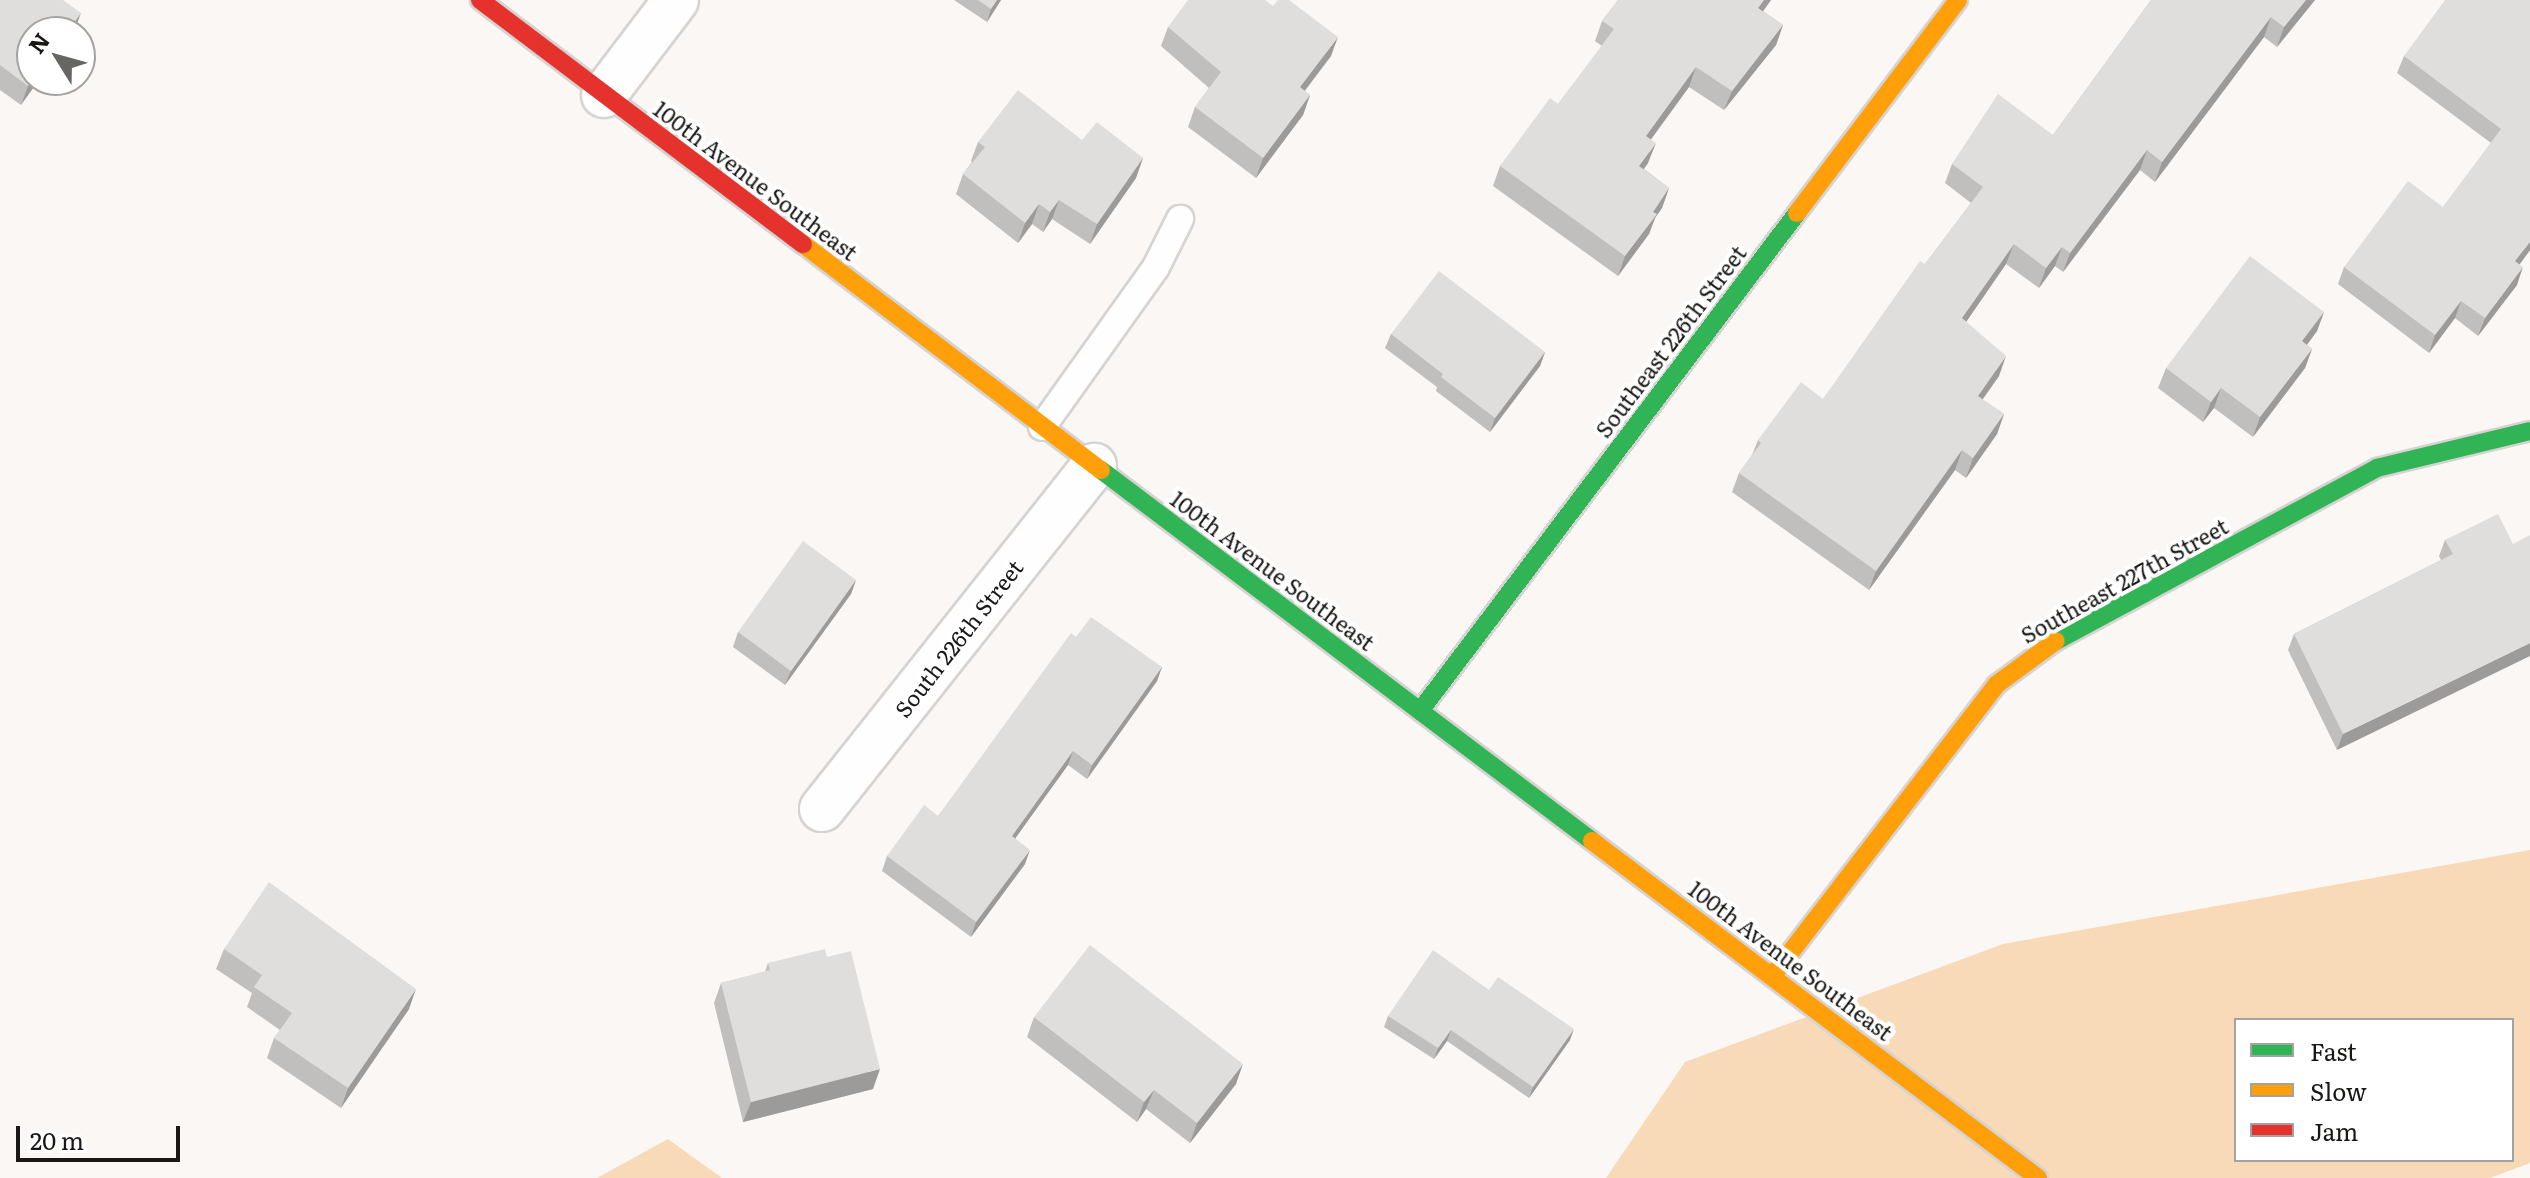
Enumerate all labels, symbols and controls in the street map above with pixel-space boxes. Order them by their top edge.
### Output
north arrow [16,16,96,96]
text: N [19,25,57,60]
street label: 100th Avenue Southeast [649,95,863,265]
street label: Southeast 226th Street [1589,240,1751,442]
street label: 100th Avenue Southeast [1166,485,1380,655]
street label: Southeast 227th Street [2016,512,2232,648]
street label: South 226th Street [888,554,1028,722]
street label: 100th Avenue Southeast [1684,875,1898,1045]
legend [2234,1018,2514,1162]
text: Fast [2310,1033,2357,1068]
text: Slow [2310,1073,2367,1108]
scale bar [20,1110,184,1160]
text: Jam [2310,1113,2358,1148]
text: 20 m [30,1122,84,1157]

